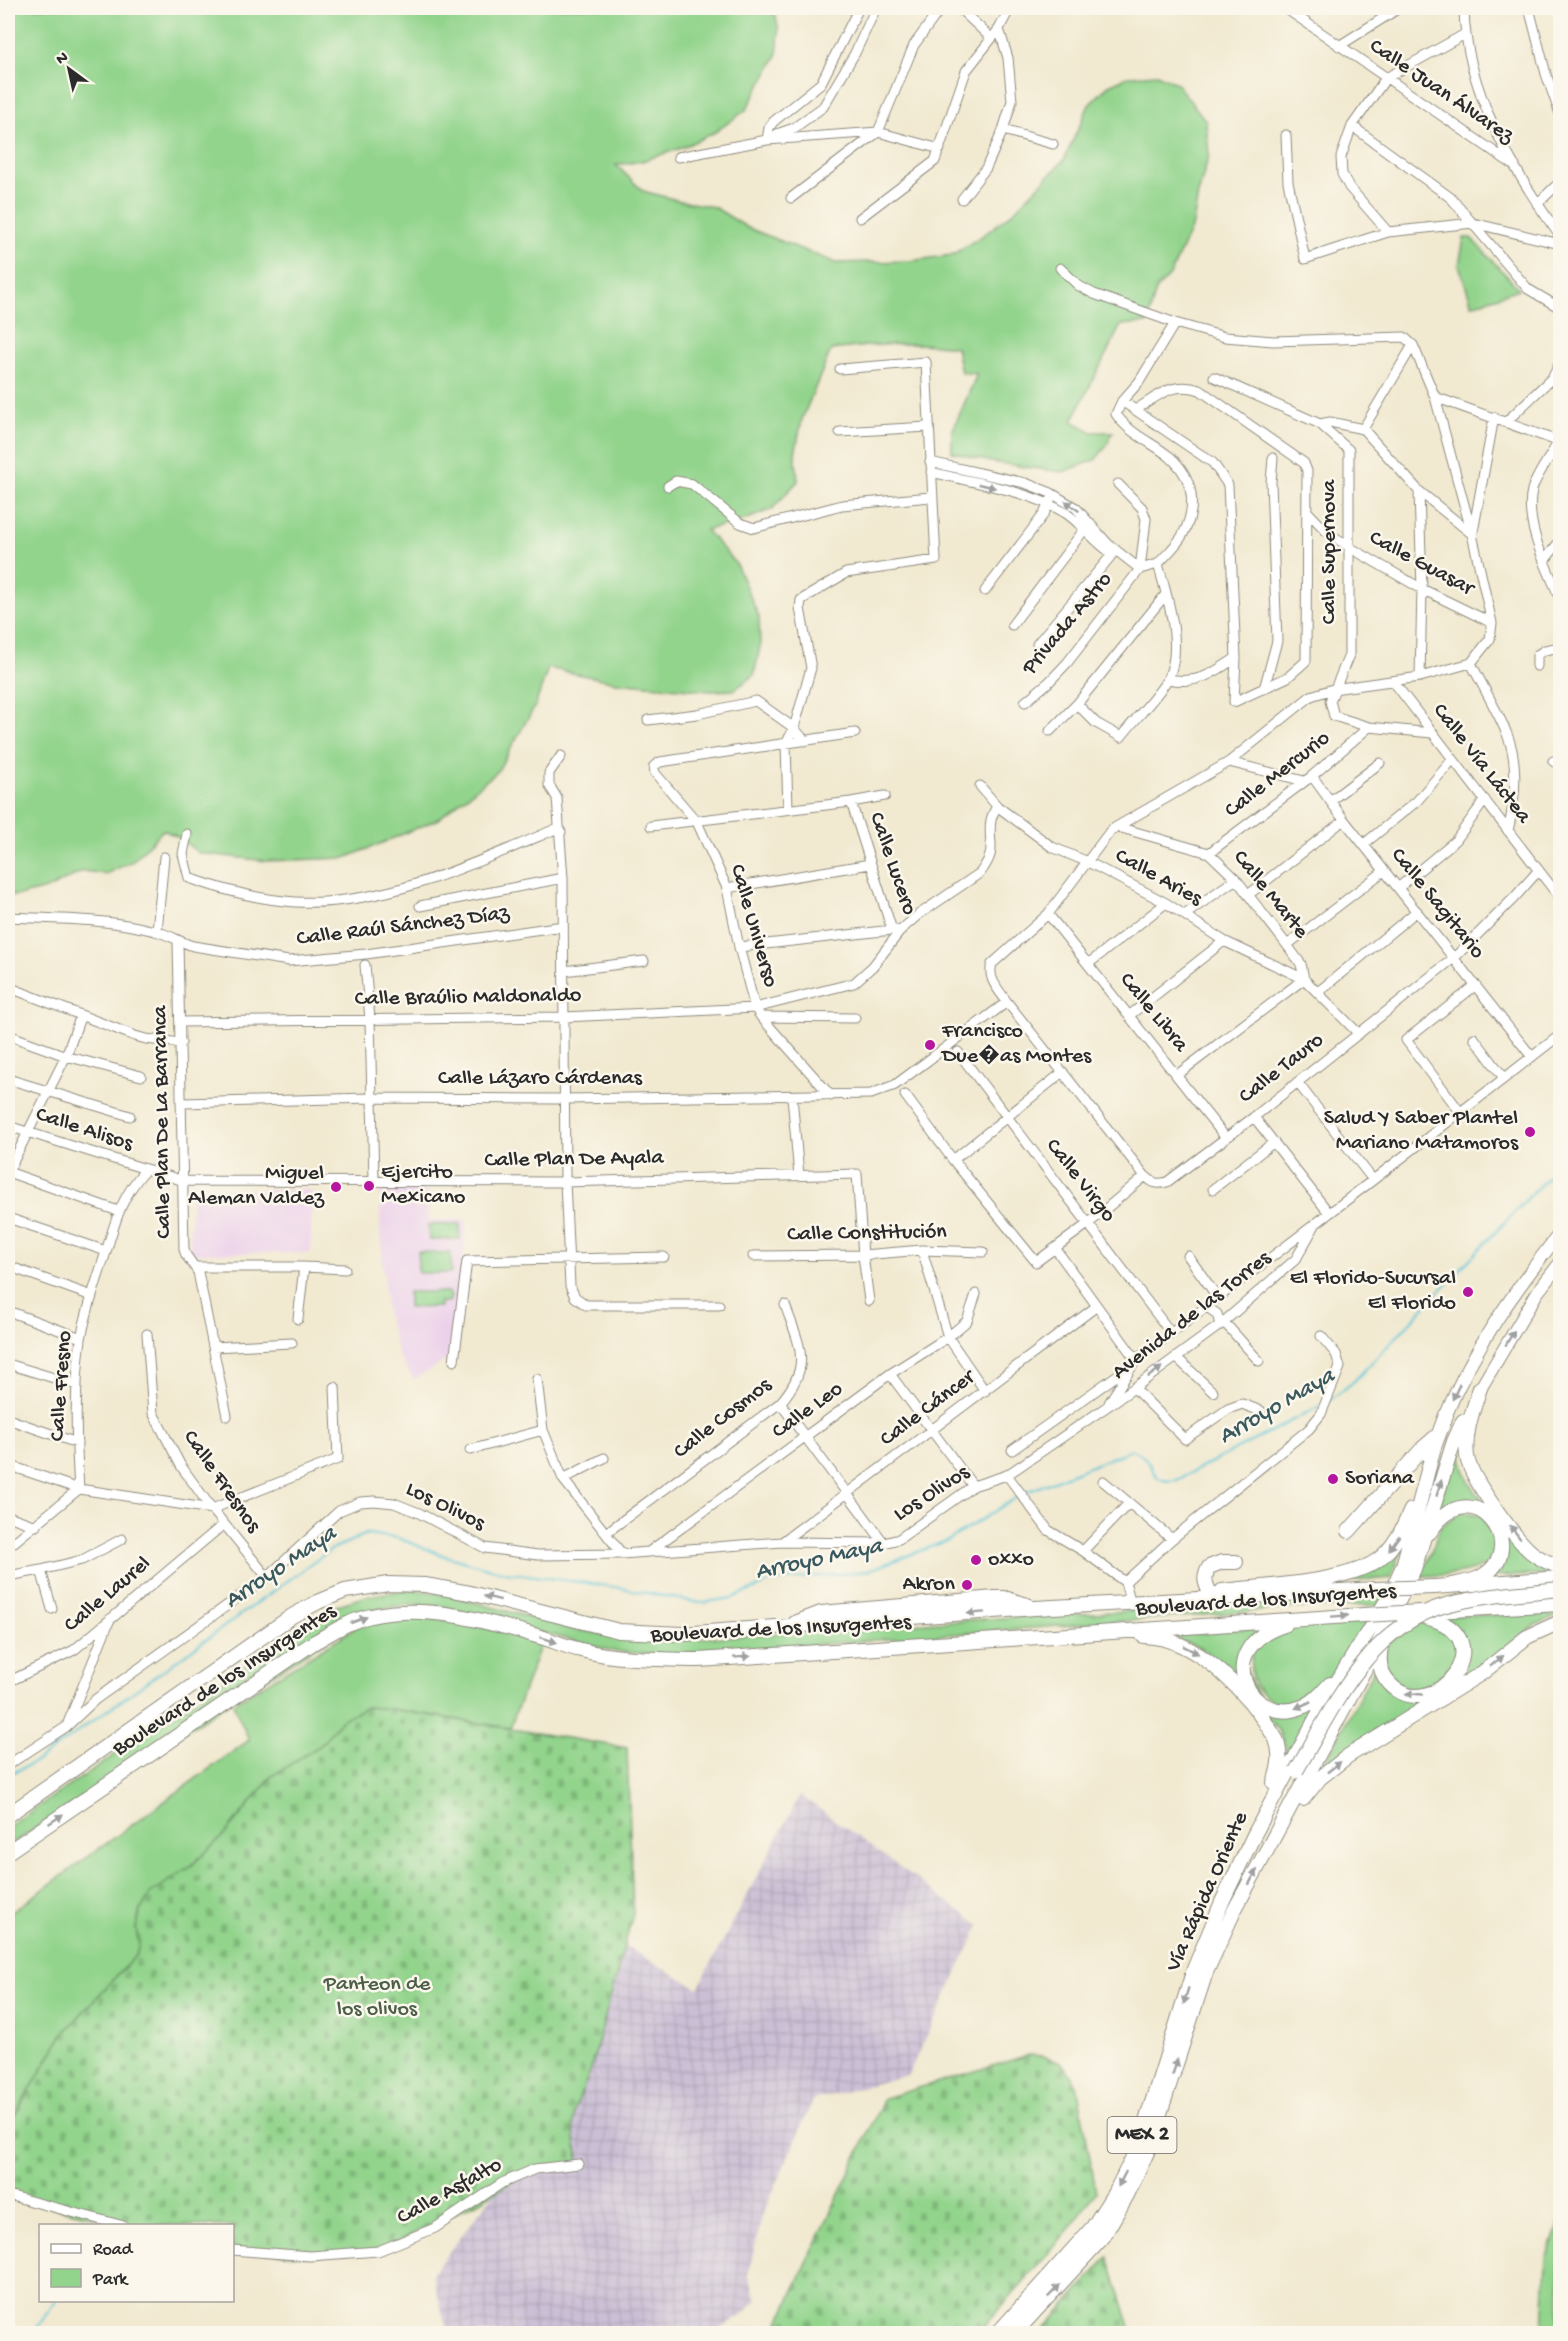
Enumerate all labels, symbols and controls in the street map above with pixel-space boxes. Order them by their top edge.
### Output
street label: Calle Juan Álvarez [1364,34,1519,151]
north arrow [39,39,99,99]
text: N [53,48,73,70]
street label: Calle Supernova [1317,479,1343,624]
one-way arrow [978,482,996,492]
one-way arrow [1064,500,1080,512]
street label: Calle Guasar [1364,526,1480,603]
street label: Privada Astro [1017,567,1119,681]
street label: Calle Vía Láctea [1426,699,1536,830]
street label: Calle Mercurio [1220,726,1336,824]
street label: Calle Lucero [862,809,922,919]
street label: Calle Sagitario [1384,843,1490,965]
street label: Calle Aries [1110,844,1207,913]
street label: Calle Marte [1227,846,1314,945]
street label: Calle Universo [723,862,783,990]
street label: Calle Raúl Sánchez Díaz [295,901,512,953]
street label: Calle Libra [1113,968,1193,1059]
street label: Calle Braúlio Maldonaldo [354,983,582,1013]
street label: Calle Plan De La Barranca [148,1004,178,1239]
place label: Francisco Due�as Montes [940,1019,1092,1070]
street label: Calle Tauro [1234,1028,1330,1110]
marker: Francisco Due�as Montes [923,1038,937,1052]
street label: Calle Lázaro Cárdenas [438,1066,643,1092]
street label: Calle Alisos [32,1102,137,1158]
place label: Salud Y Saber Plantel Mariano Matamoros [1324,1106,1519,1157]
marker: Salud Y Saber Plantel Mariano Matamoros [1523,1125,1537,1139]
street label: Calle Virgo [1039,1134,1121,1228]
street label: Calle Plan De Ayala [484,1145,665,1175]
place label: Ejercito Mexicano [381,1160,466,1211]
place label: Miguel Aleman Valdez [188,1161,325,1212]
marker: Ejercito Mexicano [362,1179,376,1193]
marker: Miguel Aleman Valdez [329,1180,343,1194]
street label: Calle Constitución [787,1220,947,1248]
street label: Avenida de las Torres [1107,1245,1277,1386]
place label: El Florido-Sucursal El Florido [1290,1266,1456,1317]
marker: El Florido-Sucursal El Florido [1461,1285,1475,1299]
street label: Calle Fresno [45,1330,79,1442]
one-way arrow [1504,1330,1515,1346]
water label: Arroyo Maya [1214,1361,1341,1452]
street label: Calle Cáncer [876,1364,982,1453]
one-way arrow [1148,1367,1163,1379]
street label: Calle Cosmos [669,1372,778,1465]
street label: Calle Leo [767,1377,849,1445]
one-way arrow [1451,1384,1460,1401]
street label: Calle Fresnos [176,1426,266,1539]
street label: Los Olivos [889,1460,975,1528]
place label: Soriana [1345,1466,1415,1492]
marker: Soriana [1326,1472,1340,1486]
street label: Los Olivos [401,1477,490,1538]
one-way arrow [1435,1479,1444,1497]
water label: Arroyo Maya [220,1519,344,1616]
one-way arrow [1509,1525,1521,1541]
water label: Arroyo Maya [753,1532,887,1588]
one-way arrow [1388,1535,1400,1550]
place label: oxxo [988,1547,1034,1573]
street label: Calle Laurel [59,1551,157,1639]
marker: oxxo [969,1553,983,1567]
place label: Akron [903,1572,956,1598]
marker: Akron [960,1578,974,1592]
street label: Boulevard de los Insurgentes [1134,1579,1398,1623]
one-way arrow [483,1593,501,1603]
street label: Boulevard de los Insurgentes [108,1599,342,1763]
one-way arrow [967,1608,986,1617]
street label: Boulevard de los Insurgentes [649,1610,913,1650]
one-way arrow [1330,1612,1349,1621]
one-way arrow [350,1615,368,1624]
one-way arrow [540,1636,558,1645]
one-way arrow [1182,1646,1199,1655]
one-way arrow [732,1652,751,1661]
one-way arrow [1490,1656,1505,1668]
one-way arrow [1404,1689,1423,1698]
one-way arrow [1294,1701,1311,1710]
one-way arrow [1326,1761,1342,1773]
street label: Vía Rápida Oriente [1161,1808,1255,1977]
one-way arrow [47,1813,63,1825]
one-way arrow [1248,1868,1258,1885]
park label: Panteon de los olivos [323,1972,431,2023]
one-way arrow [1181,1987,1190,2005]
one-way arrow [1171,2058,1180,2076]
road number: MEX 2 [1108,2117,1176,2153]
street label: Calle Asfalto [393,2153,507,2231]
one-way arrow [1117,2171,1126,2188]
legend [39,2224,234,2302]
text: Road [93,2240,134,2261]
text: Park [92,2270,129,2291]
one-way arrow [1047,2284,1061,2299]

